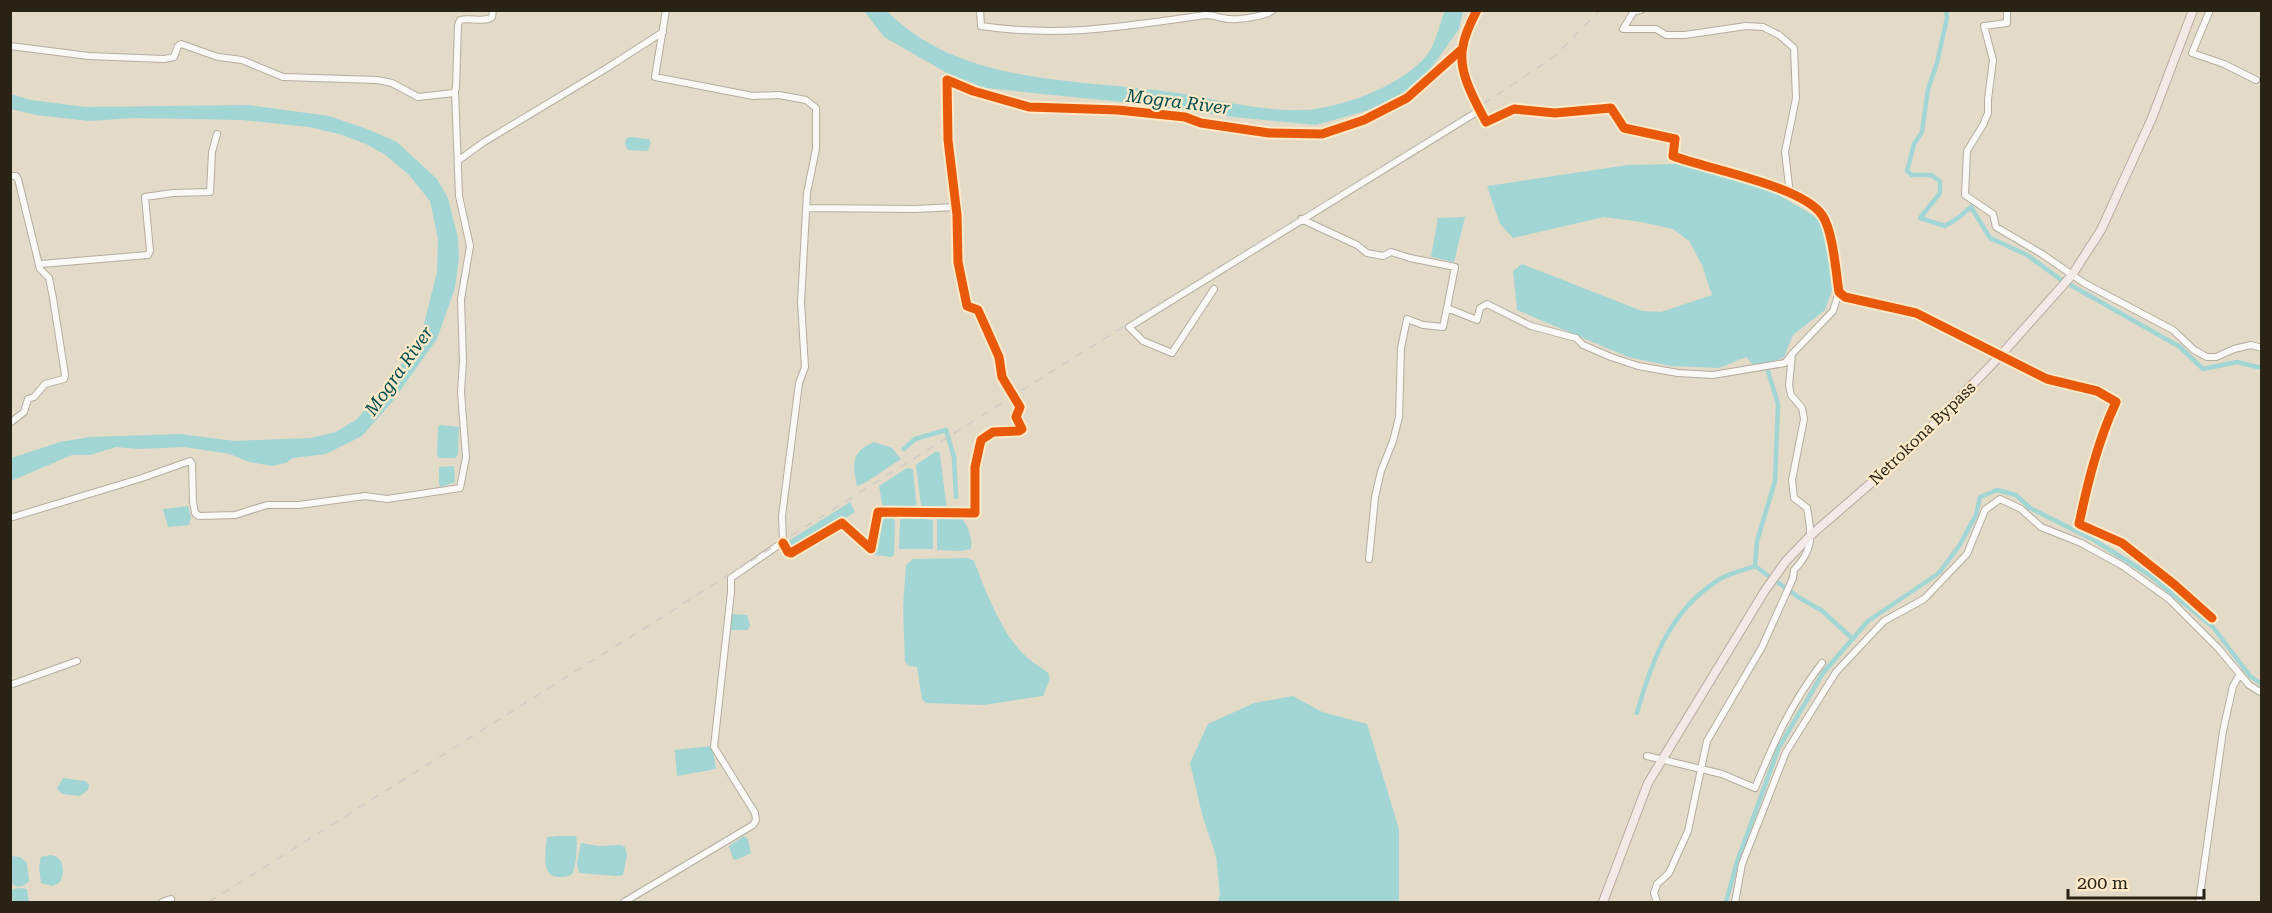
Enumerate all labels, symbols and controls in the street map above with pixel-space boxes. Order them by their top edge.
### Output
water label: Mogra River [1124,85,1231,118]
water label: Mogra River [360,322,437,420]
street label: Netrokona Bypass [1865,377,1980,489]
scale bar [2068,862,2204,900]
text: 200 m [2077,872,2128,893]

